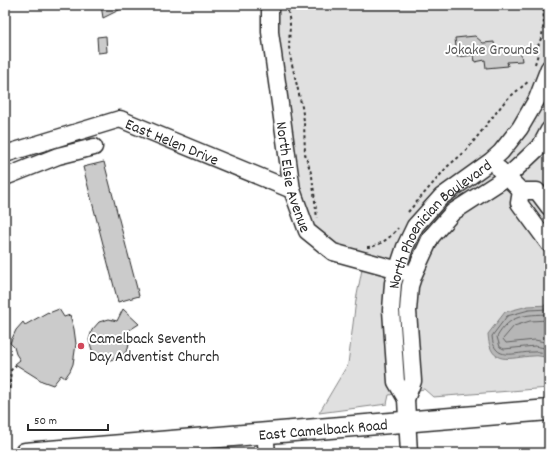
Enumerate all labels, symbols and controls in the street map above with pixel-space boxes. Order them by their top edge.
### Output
park label: Jokake Grounds [445,39,539,62]
street label: East Helen Drive [121,113,222,173]
street label: North Elsie Avenue [269,120,316,236]
street label: North Phoenician Boulevard [384,155,497,290]
place label: Camelback Seventh Day Adventist Church [89,328,219,369]
marker: Camelback Seventh Day Adventist Church [76,341,86,351]
scale bar [28,406,108,432]
text: 50 m [34,413,57,430]
street label: East Camelback Road [258,414,389,448]

